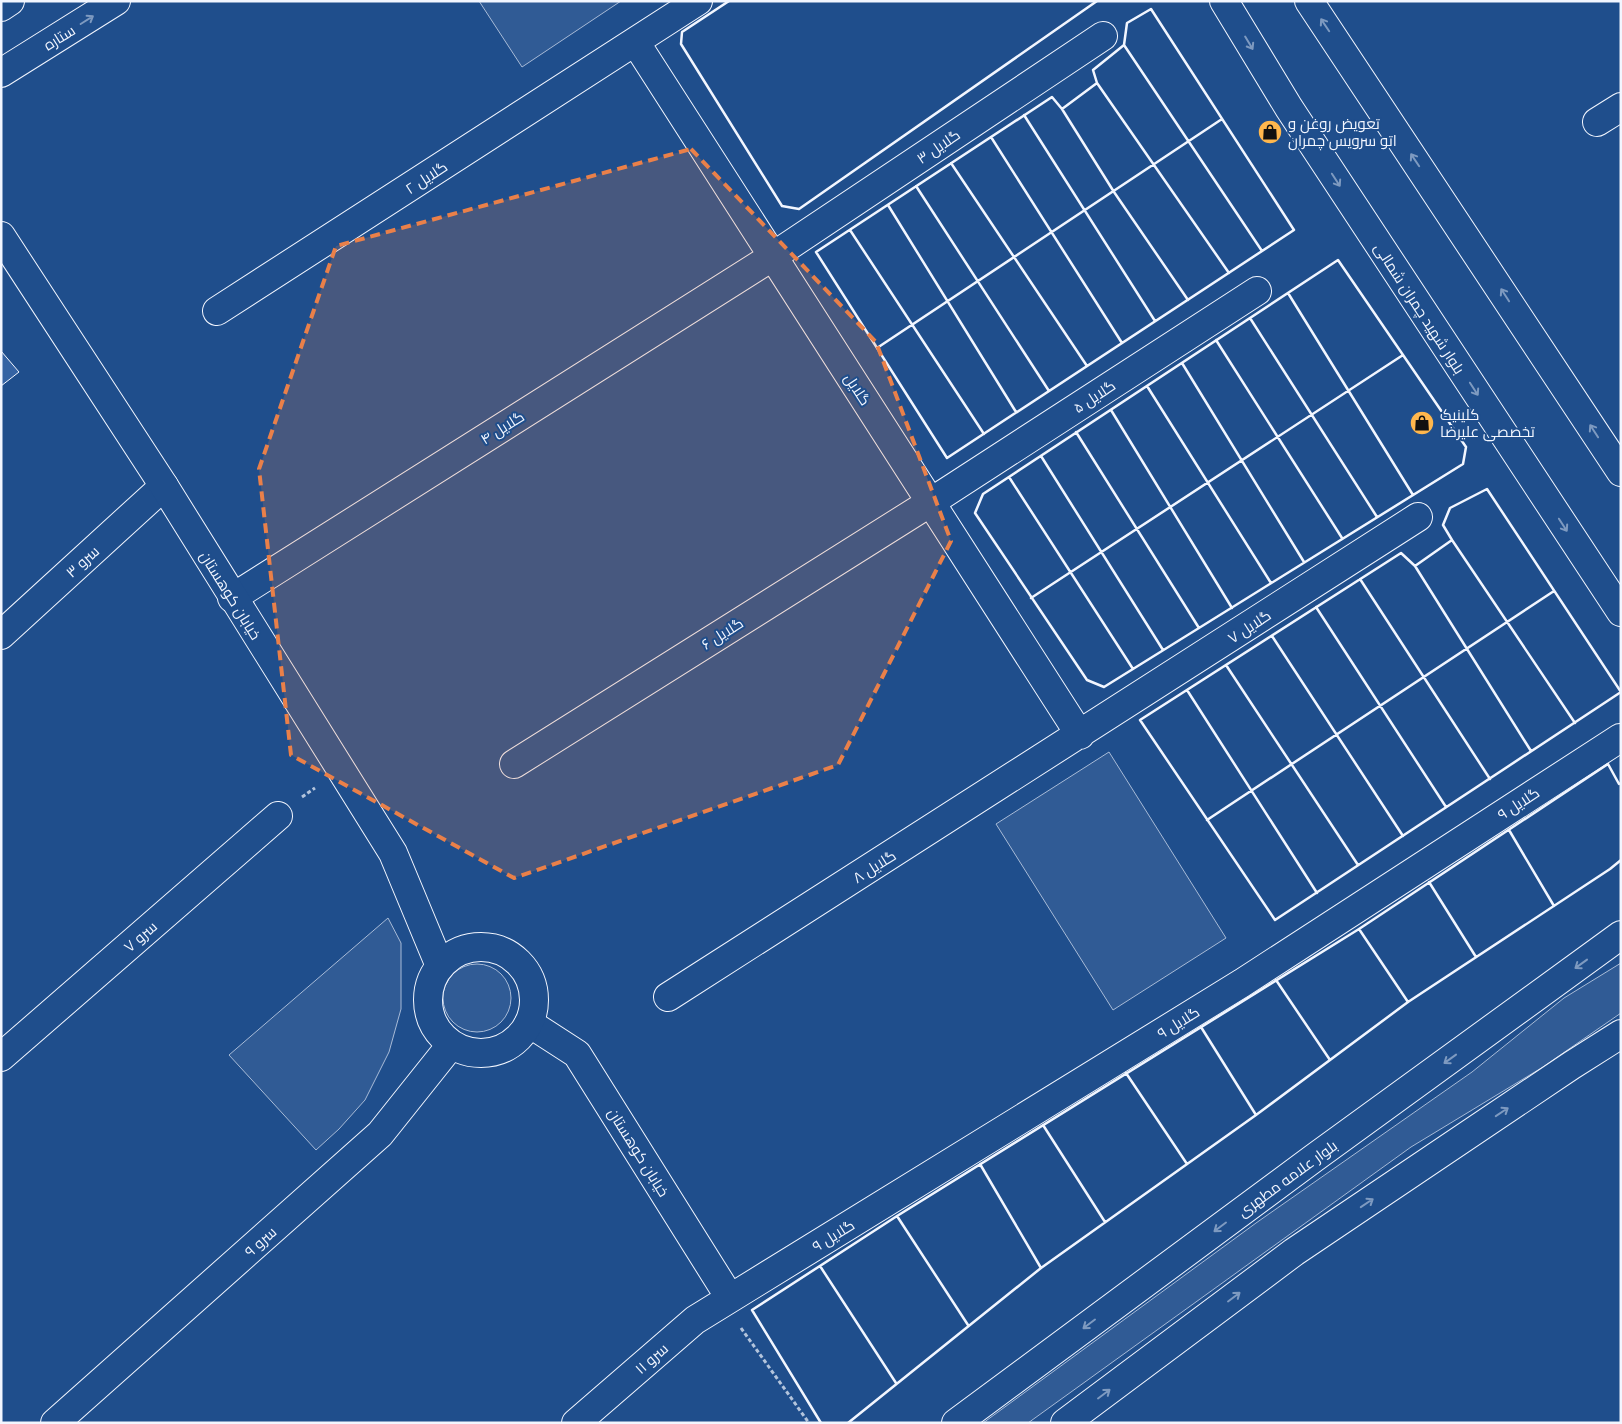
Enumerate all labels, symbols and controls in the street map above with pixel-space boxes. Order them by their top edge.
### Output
one-way arrow [80,14,94,25]
one-way arrow [1319,18,1330,32]
street label: ستاره [40,20,79,54]
one-way arrow [1245,35,1255,49]
place label: تعویض روغن و اتو سرویس چمران [1288,114,1397,151]
shop icon: تعویض روغن و اتو سرویس چمران [1257,119,1283,145]
street label: گلایل ۳ [913,125,964,169]
one-way arrow [1410,153,1420,167]
street label: گلایل ۲ [402,157,451,199]
one-way arrow [1331,173,1341,187]
street label: بلوار شهید چمران شمالی [1369,239,1469,378]
one-way arrow [1500,289,1510,303]
street label: گلایل [839,370,875,410]
street label: گلایل ۵ [1070,376,1120,418]
one-way arrow [1469,382,1479,396]
place label: کلینیک تخصصی علیرضا [1440,405,1535,442]
street label: گلایل ۴ [477,407,528,449]
shop icon: کلینیک تخصصی علیرضا [1409,410,1435,436]
one-way arrow [1589,425,1599,439]
one-way arrow [1558,517,1568,531]
street label: سرو ۳ [62,541,103,581]
street label: خیابان کوهستان [195,547,265,644]
street label: گلایل ۷ [1224,605,1275,648]
street label: گلایل ۶ [698,613,747,654]
street label: گلایل ۹ [1494,783,1543,825]
street label: گلایل ۸ [849,846,900,888]
street label: سرو ۷ [120,917,161,956]
one-way arrow [1575,958,1588,969]
street label: گلایل ۹ [1154,1002,1203,1044]
one-way arrow [1443,1054,1457,1064]
street label: خیابان کوهستان [603,1104,673,1201]
one-way arrow [1495,1107,1509,1117]
street label: بلوار علامه مطهری [1234,1136,1341,1222]
one-way arrow [1360,1198,1374,1208]
street label: گلایل ۹ [809,1215,858,1257]
street label: سرو ۹ [240,1222,280,1261]
one-way arrow [1214,1222,1227,1233]
one-way arrow [1227,1292,1241,1302]
one-way arrow [1082,1319,1096,1329]
street label: سرو ۱۱ [631,1339,672,1378]
one-way arrow [1097,1388,1110,1399]

